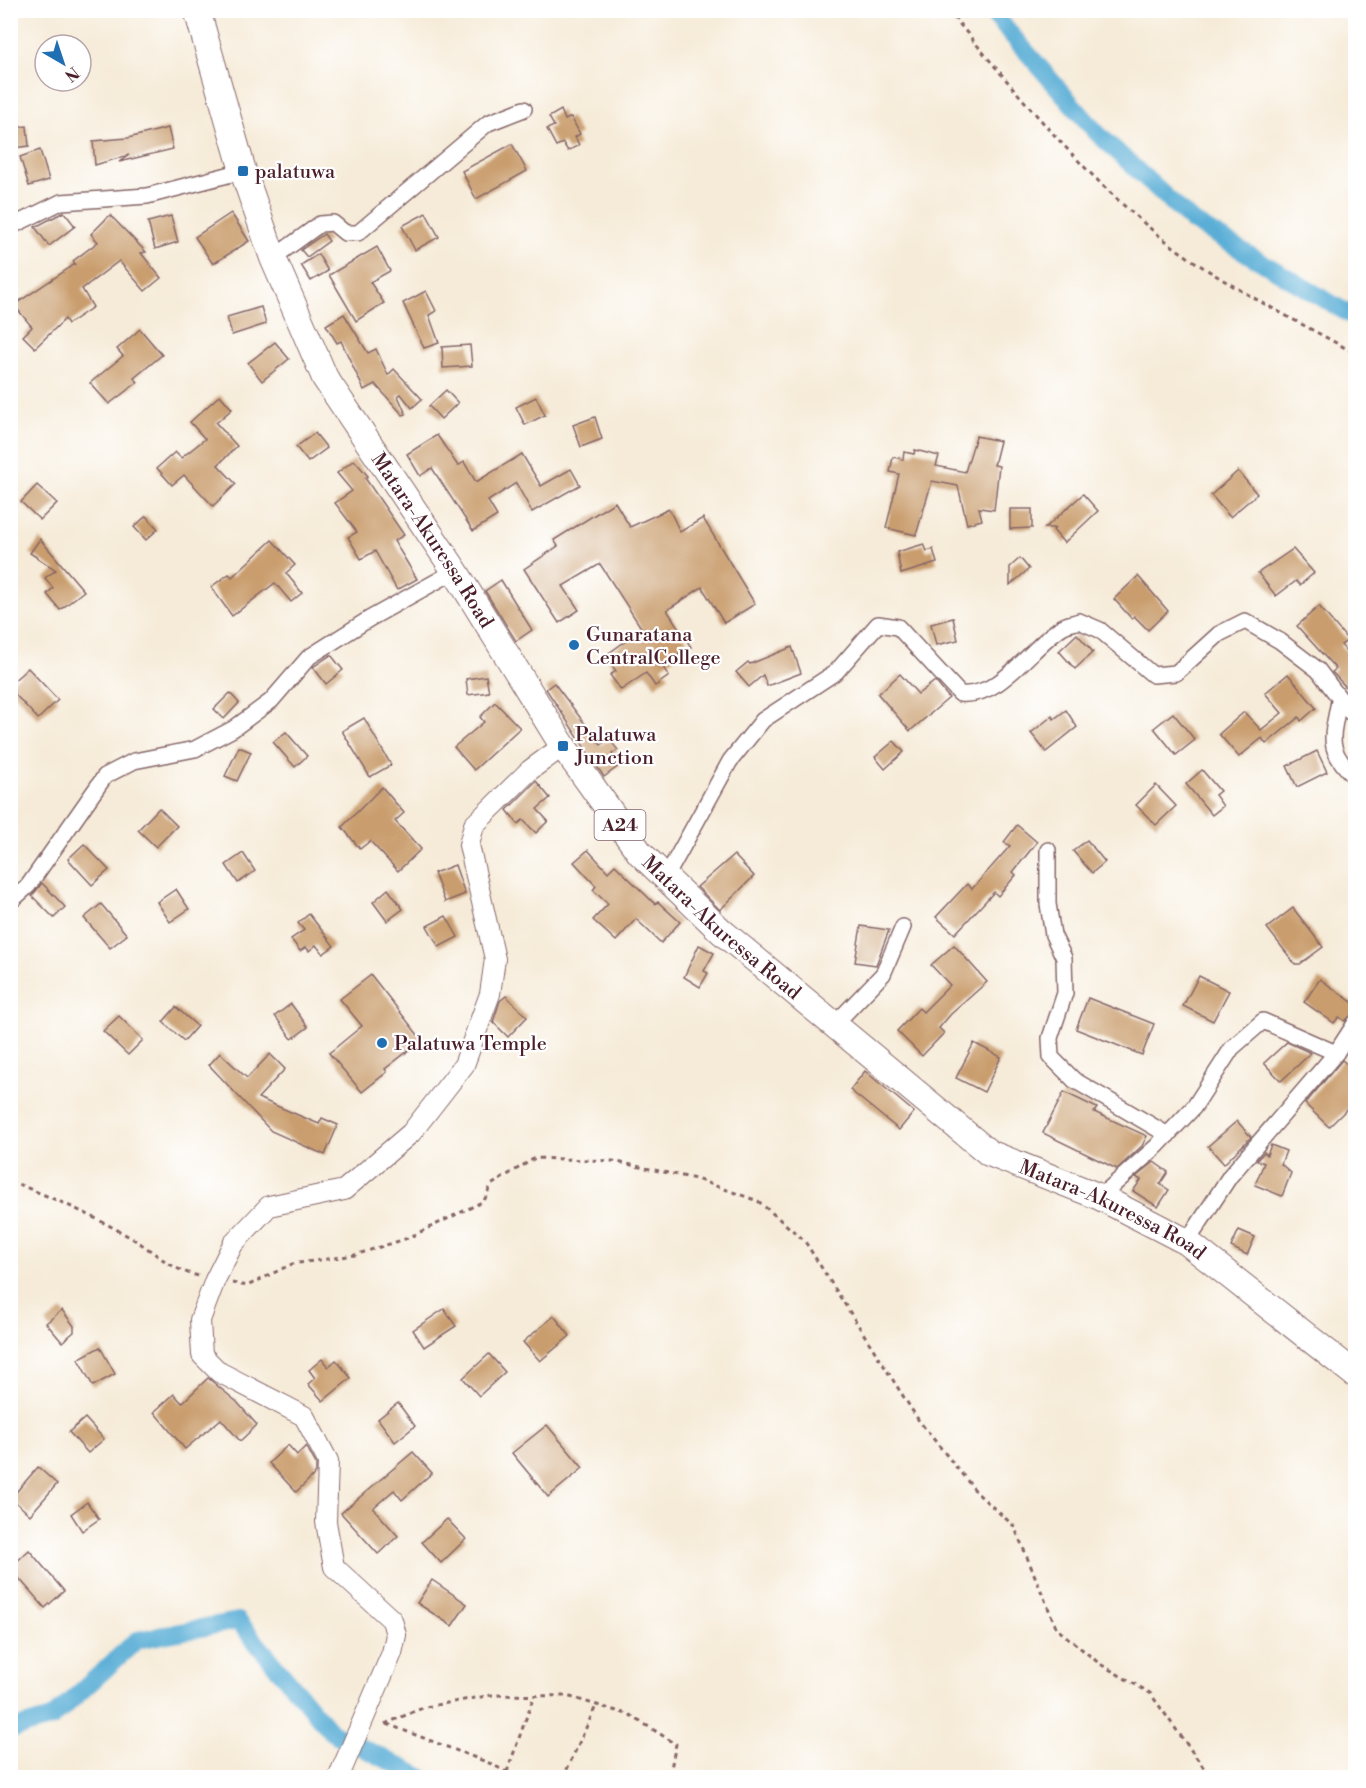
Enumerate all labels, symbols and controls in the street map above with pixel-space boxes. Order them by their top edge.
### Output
north arrow [33,33,93,93]
text: N [60,62,83,86]
place label: palatuwa [255,160,336,185]
marker: palatuwa [236,164,250,178]
street label: Matara-Akuressa Road [365,448,499,634]
place label: Gunaratana CentralCollege [586,623,721,671]
marker: Gunaratana CentralCollege [567,638,581,652]
place label: Palatuwa Junction [574,723,657,771]
marker: Palatuwa Junction [556,739,570,753]
road number: A24 [594,810,646,840]
street label: Matara-Akuressa Road [636,851,806,1006]
place label: Palatuwa Temple [394,1032,547,1057]
marker: Palatuwa Temple [375,1036,389,1050]
street label: Matara-Akuressa Road [1015,1155,1211,1266]

